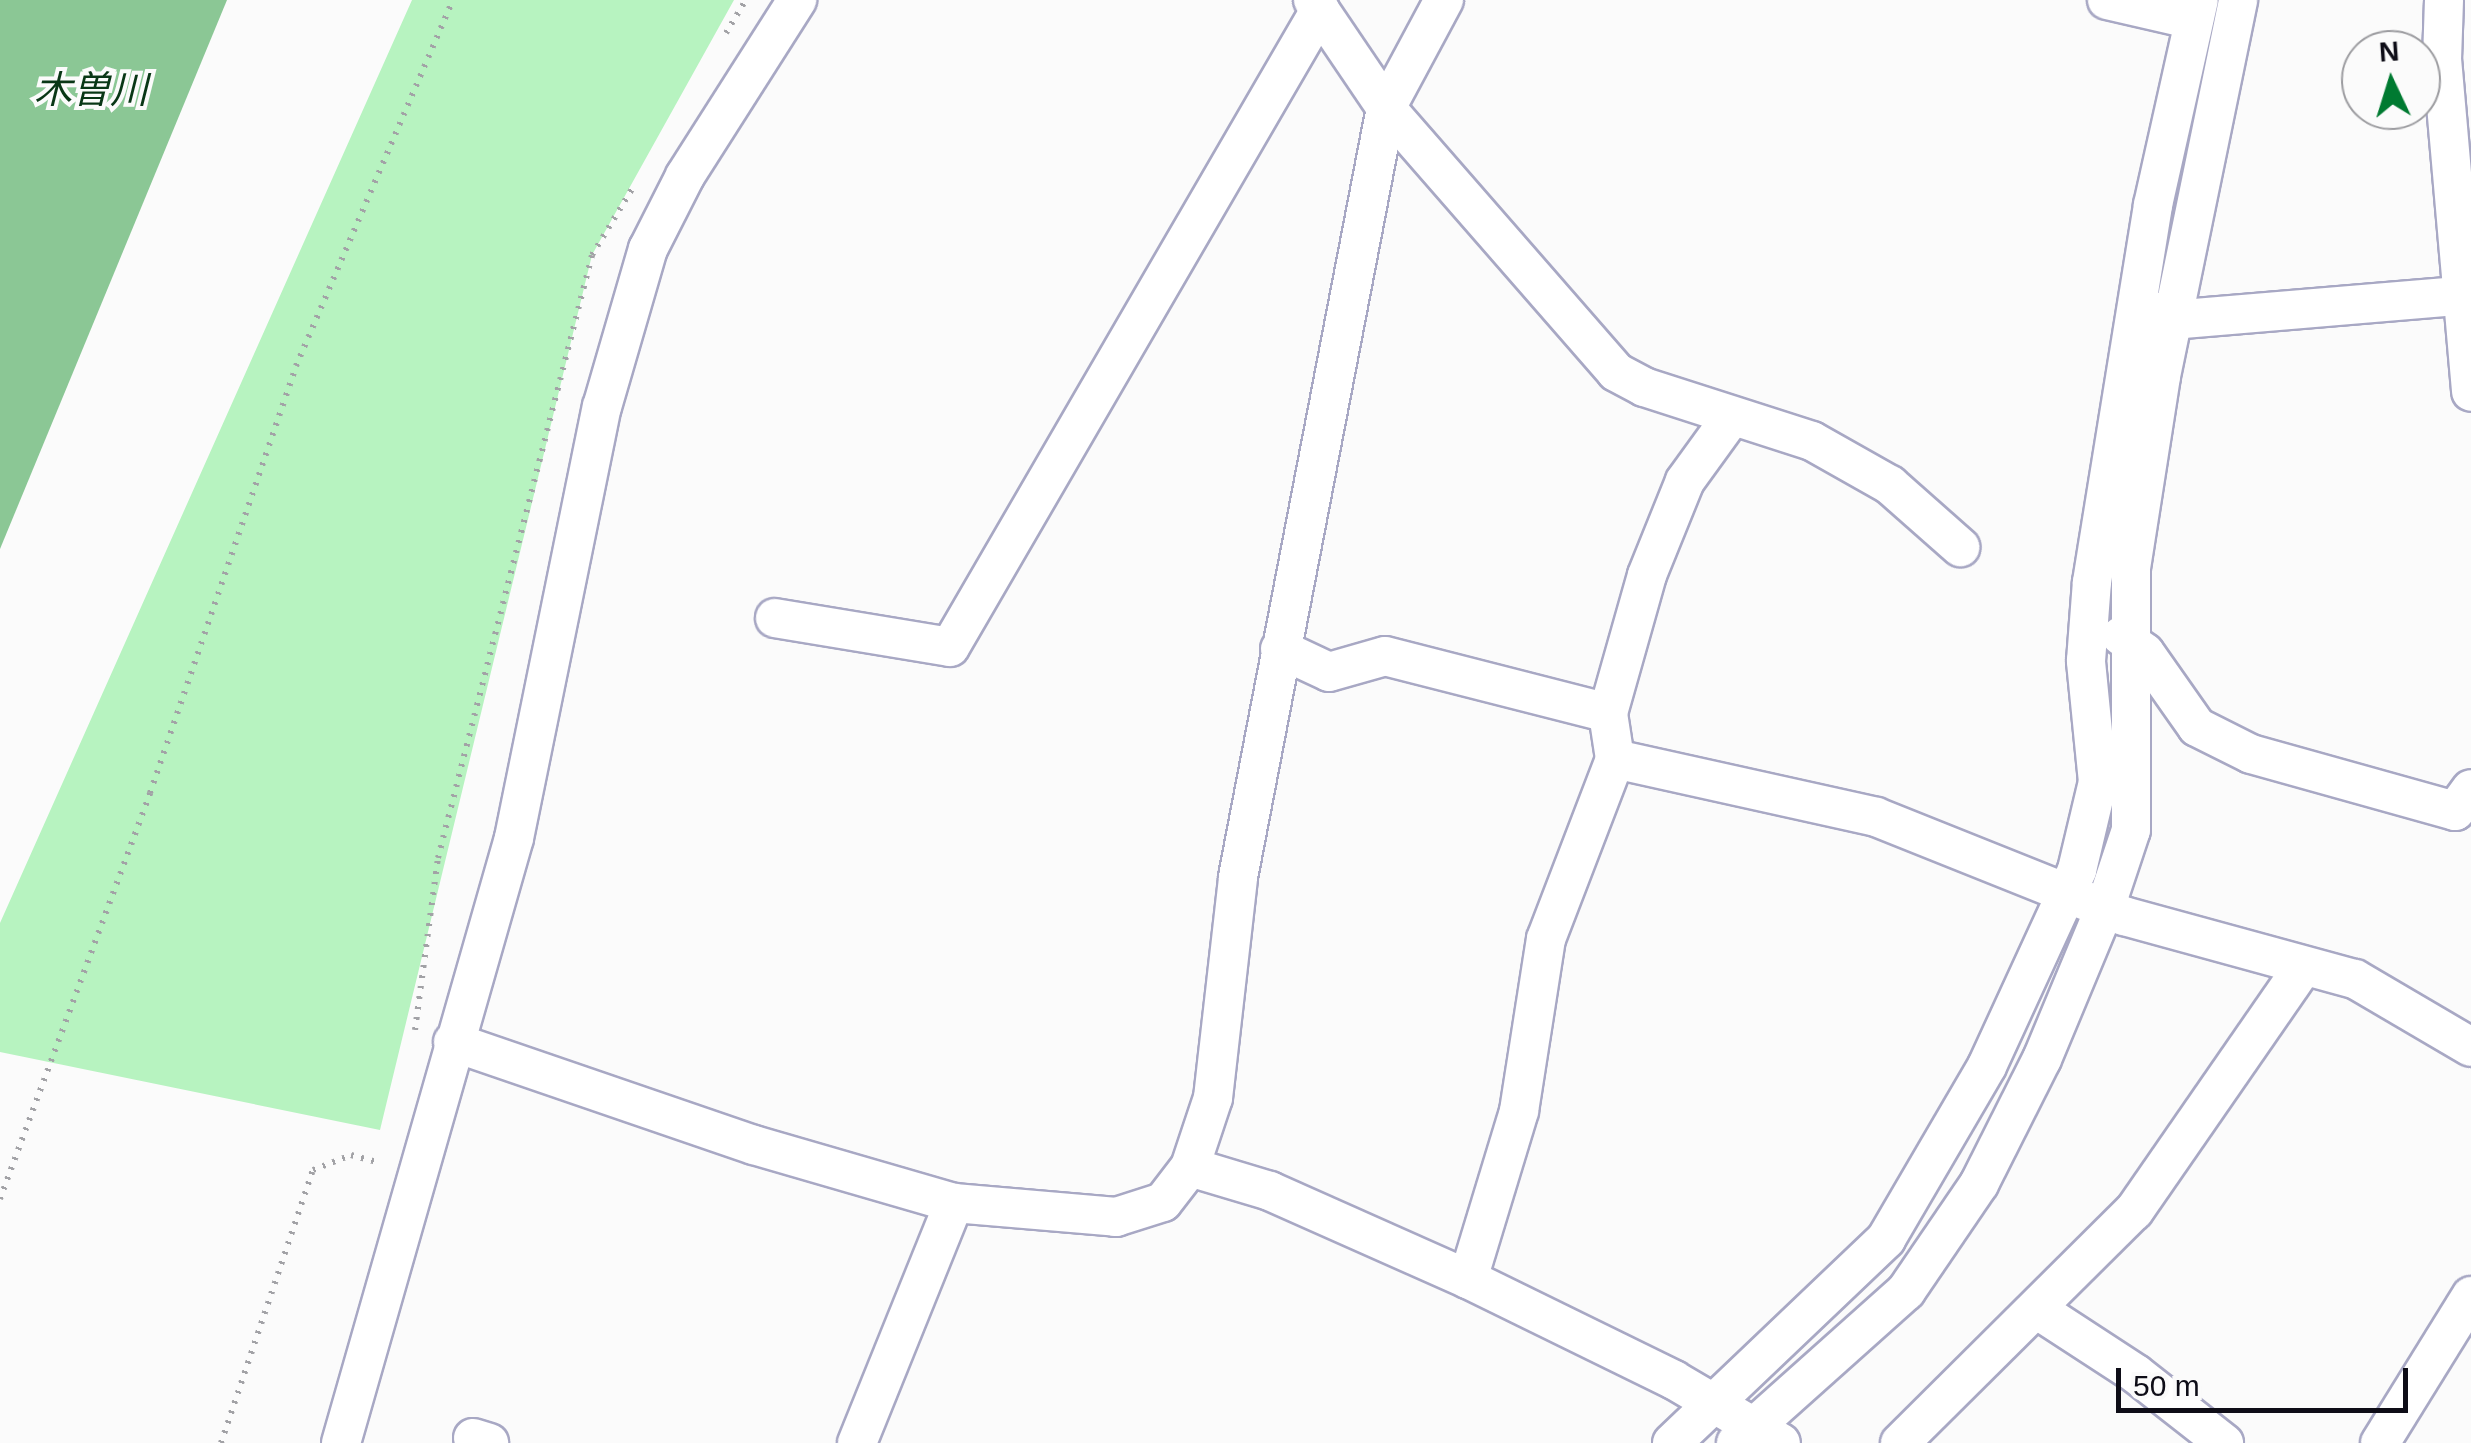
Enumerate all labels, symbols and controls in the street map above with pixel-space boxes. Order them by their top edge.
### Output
north arrow [2341,30,2441,130]
text: N [2378,35,2400,68]
water label: 木曽川 [34,68,148,114]
scale bar [2121,1348,2414,1410]
text: 50 m [2133,1369,2200,1402]

